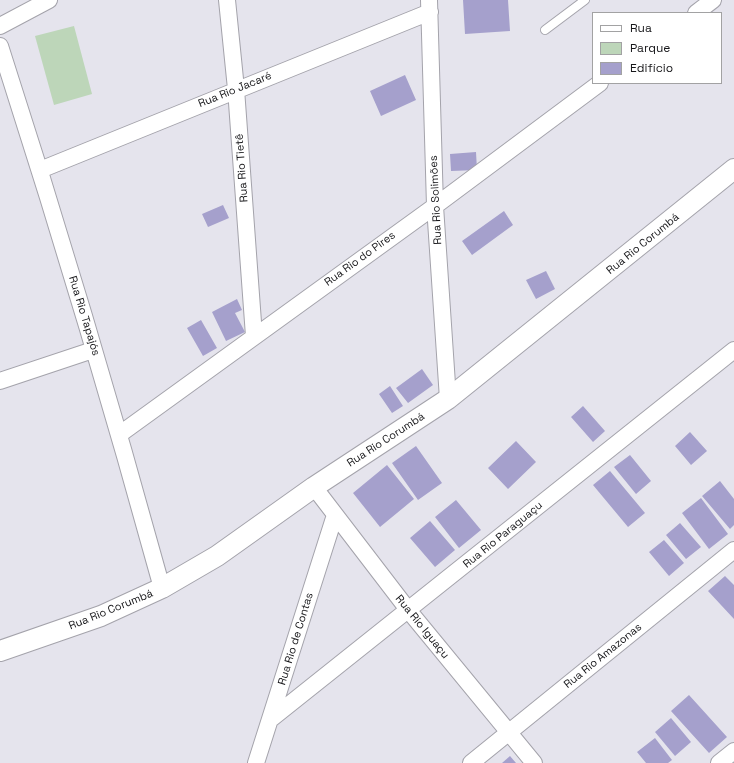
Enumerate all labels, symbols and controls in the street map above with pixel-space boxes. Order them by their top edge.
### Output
legend [592,12,722,84]
text: Rua [630,20,652,36]
text: Parque [630,40,670,56]
text: Edifício [630,60,673,76]
street label: Rua Rio Jacaré [196,69,274,111]
street label: Rua Rio Tietê [233,133,251,203]
street label: Rua Rio Solimões [427,155,445,245]
street label: Rua Rio Corumbá [604,211,682,277]
street label: Rua Rio do Pires [322,229,398,289]
street label: Rua Rio Tapajós [66,275,102,357]
street label: Rua Rio Corumbá [345,410,427,470]
street label: Rua Rio Paraguaçu [461,499,545,571]
street label: Rua Rio Corumbá [67,587,155,633]
street label: Rua Rio de Contas [276,591,316,687]
street label: Rua Rio Iguaçu [392,593,452,661]
street label: Rua Rio Amazonas [562,621,644,691]

